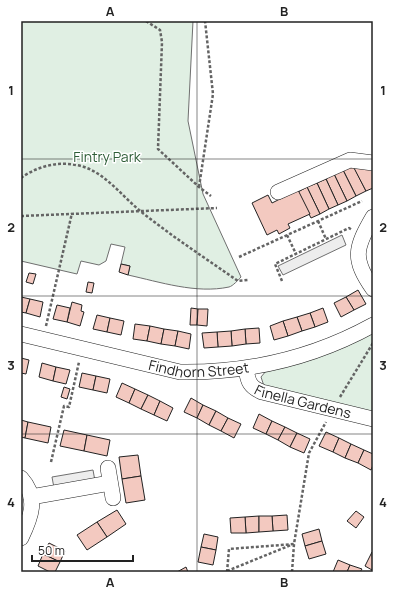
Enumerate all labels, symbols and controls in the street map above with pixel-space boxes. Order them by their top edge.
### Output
text: A [106,2,115,20]
text: B [280,2,288,20]
text: 1 [8,81,14,99]
text: 1 [380,81,386,99]
park label: Fintry Park [73,147,142,166]
text: 2 [7,218,15,236]
text: 2 [379,218,387,236]
street label: Findhorn Street [147,355,250,382]
text: 3 [7,356,15,374]
text: 3 [379,356,387,374]
street label: Finella Gardens [251,380,353,422]
text: 4 [7,493,15,511]
text: 4 [379,493,387,511]
scale bar [32,537,133,563]
text: 50 m [38,542,65,559]
text: A [106,573,115,591]
text: B [280,573,288,591]

